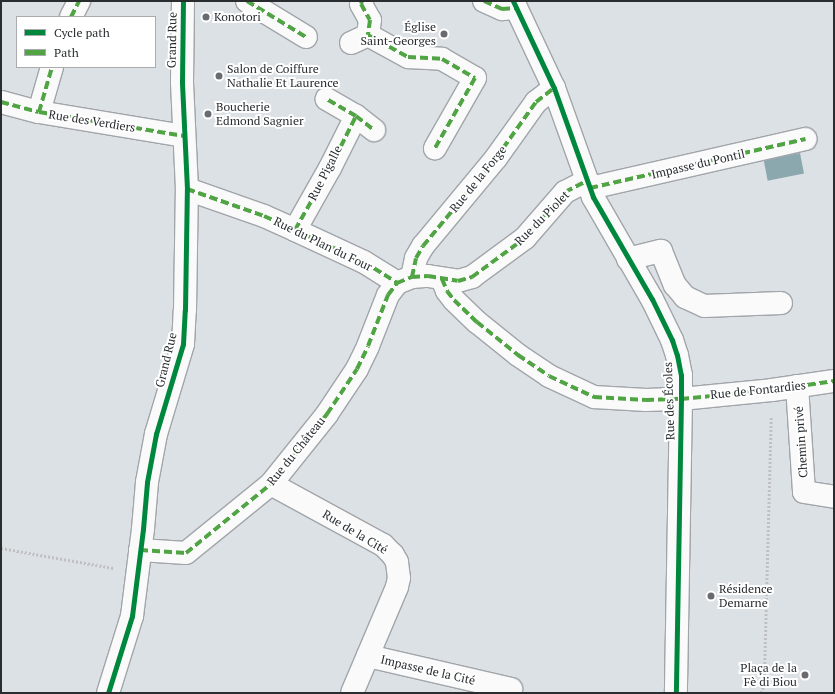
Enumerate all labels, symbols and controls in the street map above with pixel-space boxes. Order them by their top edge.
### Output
place label: Konotori [214,10,261,24]
street label: Grand Rue [164,12,180,68]
marker: Konotori [201,12,211,22]
legend [16,16,156,68]
place label: Église Saint-Georges [361,20,436,48]
text: Cycle path [54,25,110,40]
marker: Église Saint-Georges [439,29,449,39]
text: Path [54,45,79,60]
place label: Salon de Coiffure Nathalie Et Laurence [227,62,339,90]
marker: Salon de Coiffure Nathalie Et Laurence [214,71,224,81]
place label: Boucherie Edmond Sagnier [216,100,304,128]
street label: Rue des Verdiers [47,107,137,135]
marker: Boucherie Edmond Sagnier [203,109,213,119]
street label: Rue Pigalle [305,143,345,203]
street label: Rue de la Forge [447,143,509,215]
street label: Impasse du Pontil [650,146,746,182]
street label: Rue du Piolet [512,188,572,248]
street label: Rue du Plan du Four [271,214,375,274]
street label: Grand Rue [152,331,180,389]
street label: Rue des Écoles [660,362,678,440]
street label: Rue de Fontardies [710,378,806,402]
street label: Chemin privé [791,406,811,478]
street label: Rue du Château [264,414,328,488]
street label: Rue de la Cité [320,507,390,557]
place label: Résidence Demarne [719,582,772,610]
marker: Résidence Demarne [706,591,716,601]
street label: Impasse de la Cité [379,652,477,688]
place label: Plaça de la Fè di Biou [740,661,797,689]
marker: Plaça de la Fè di Biou [800,670,810,680]

